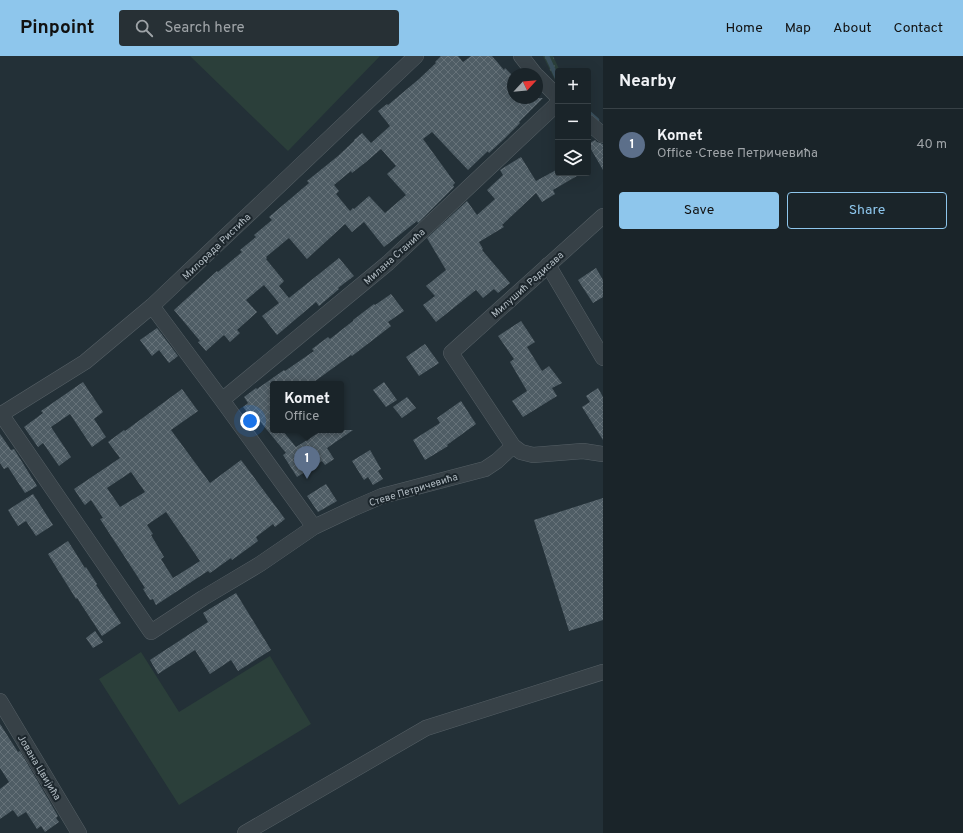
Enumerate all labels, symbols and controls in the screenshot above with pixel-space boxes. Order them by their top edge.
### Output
search box [119,10,399,46]
text: Pinpoint [20,16,95,40]
icon: search [133,17,155,39]
text: Search here [165,19,245,38]
text: Home [726,20,763,37]
text: Map [785,20,811,37]
text: About [833,20,872,37]
text: Contact [894,20,943,37]
north arrow [507,68,543,104]
map controls [555,68,591,176]
button: + [555,68,591,104]
text: Nearby [619,71,676,93]
button: − [555,104,591,140]
text: Komet [657,127,703,146]
text: 1 [629,137,635,153]
text: 40 m [917,137,947,153]
button: layers [555,140,591,176]
text: Office · Стеве Петричевића [657,146,818,162]
button: Save [619,192,779,229]
button: Share [787,192,947,229]
street label: Милорада Ристића [180,211,254,283]
street label: Милана Станића [362,226,428,288]
street label: Милушић Радисава [489,249,567,321]
popup [270,381,344,433]
text: Komet [284,390,330,409]
text: Office [284,409,319,425]
your location [240,411,260,431]
pin: 1 [294,446,320,479]
street label: Стеве Петричевића [368,471,459,510]
street label: Јована Цвијића [14,733,63,803]

